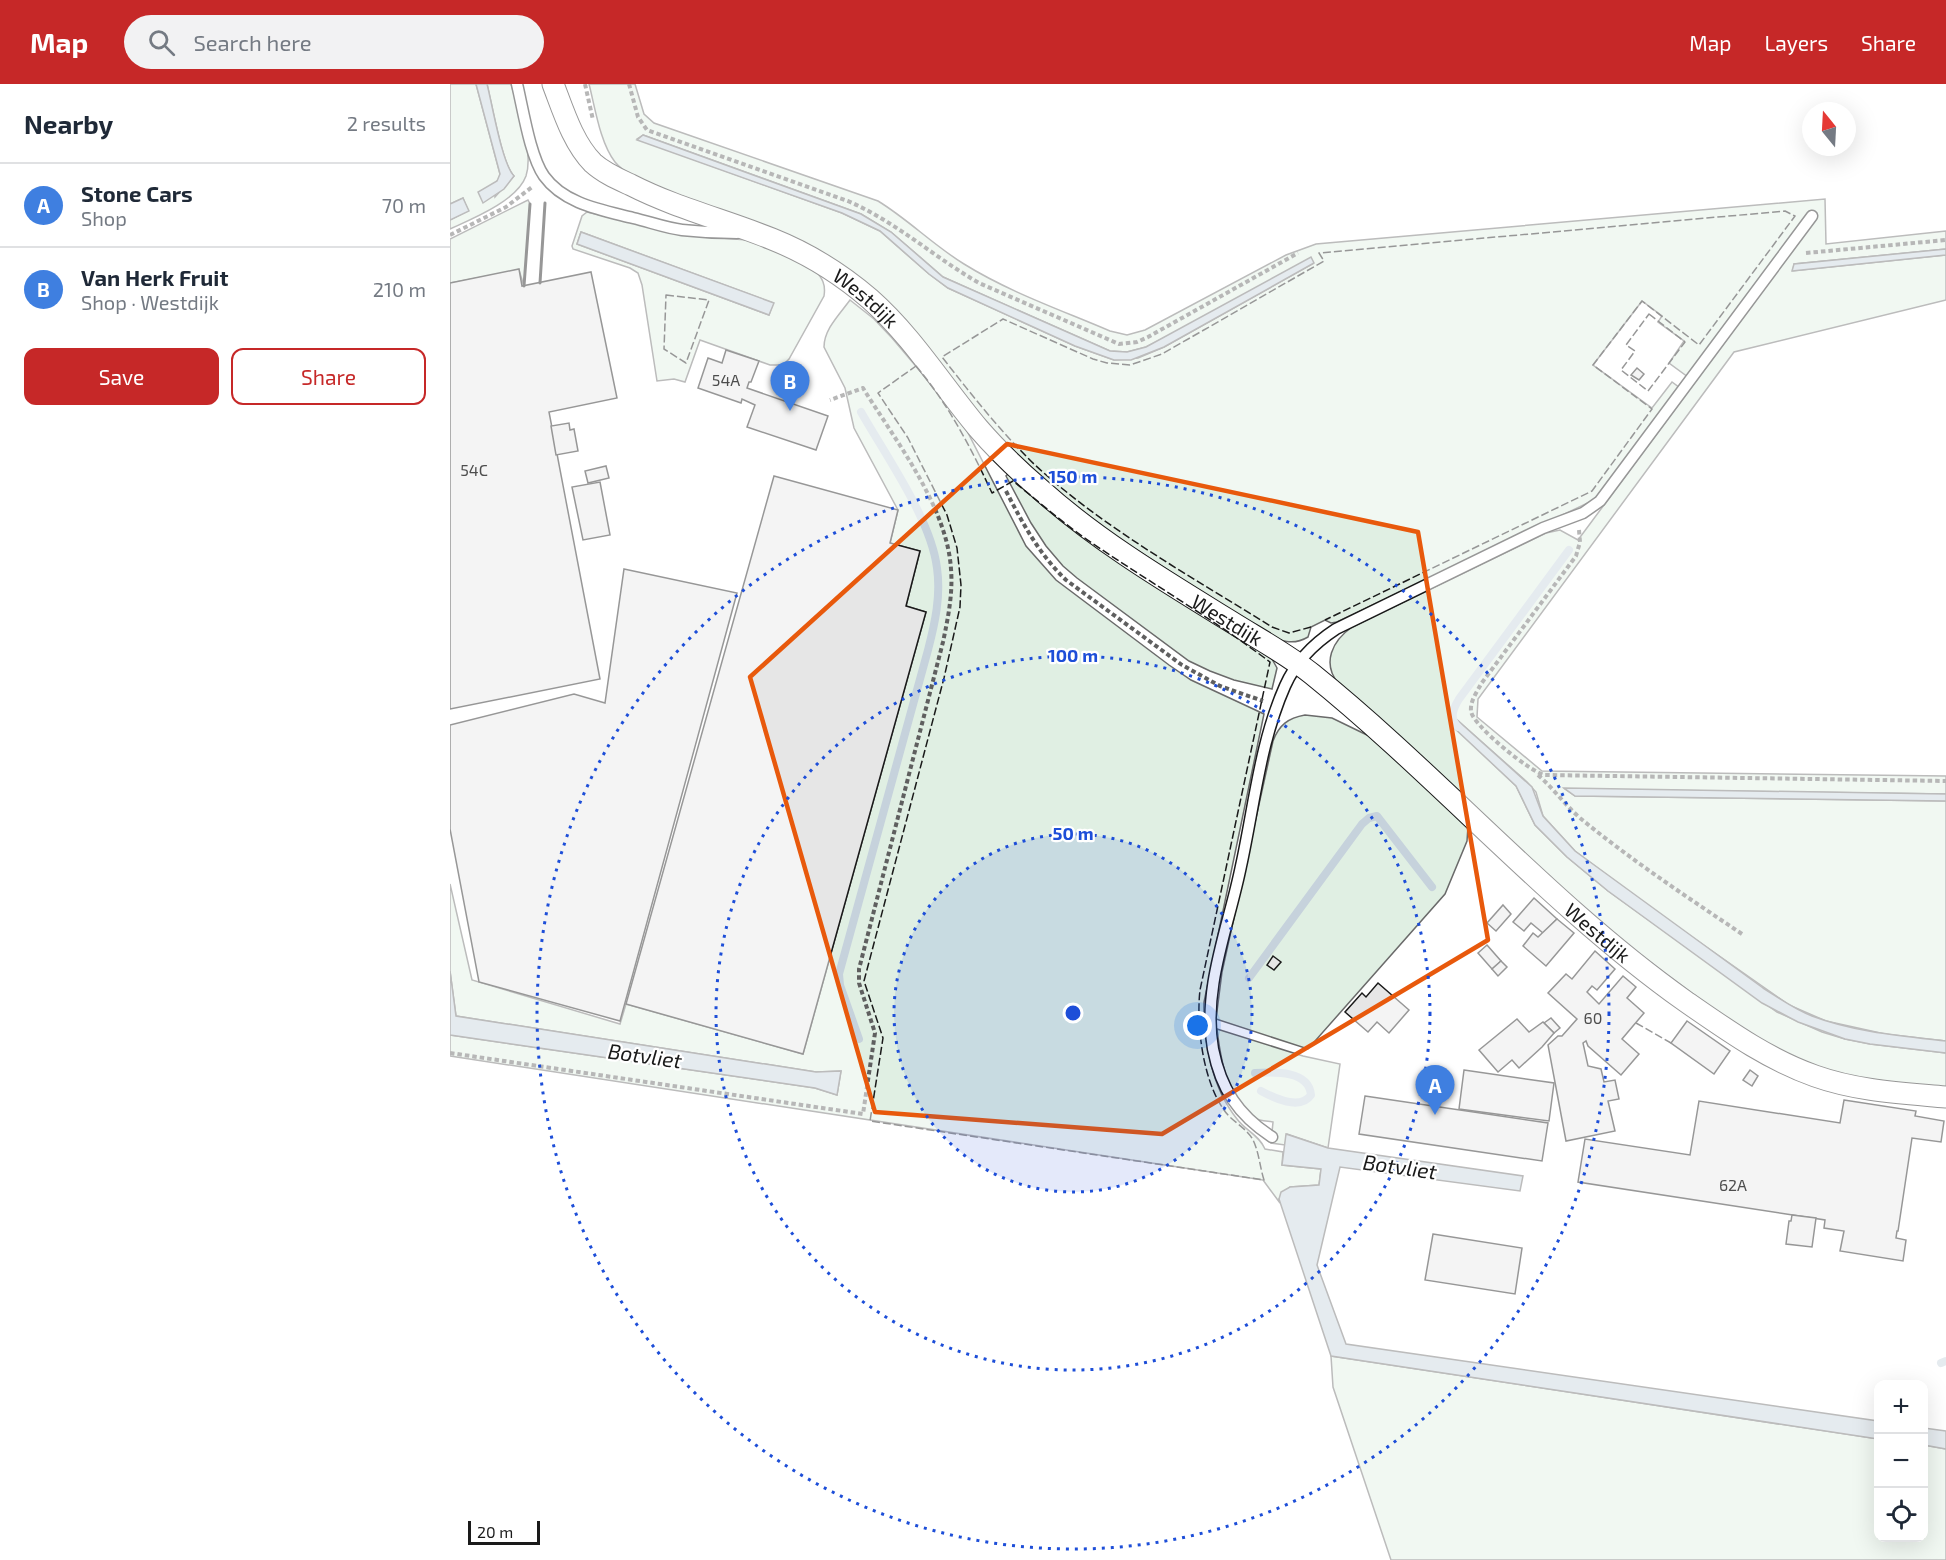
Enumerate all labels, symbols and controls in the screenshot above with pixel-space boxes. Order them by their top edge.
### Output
search box [124,15,544,69]
text: Map [30,25,88,59]
icon: search [145,26,178,59]
text: Search here [193,29,312,55]
text: Map [1689,30,1731,55]
text: Layers [1764,30,1828,55]
text: Share [1861,30,1916,55]
north arrow [1802,102,1856,156]
text: Nearby [24,108,113,139]
text: 2 results [347,111,426,135]
text: Stone Cars [81,180,193,206]
text: A [37,193,50,217]
text: 70 m [382,193,426,217]
text: Shop [81,206,127,230]
street label: Westdijk [829,263,904,332]
text: Van Herk Fruit [81,264,228,290]
text: B [37,277,50,301]
text: 210 m [373,277,426,301]
text: Shop · Westdijk [81,290,219,314]
button: Save [24,348,219,405]
button: Share [231,348,426,405]
pin: B [770,362,810,411]
house number: 54A [712,370,740,389]
house number: 54C [460,460,488,479]
text: 150 m [1049,465,1097,487]
street label: Westdijk [1188,589,1267,650]
text: 100 m [1048,644,1098,666]
text: 50 m [1052,822,1094,844]
street label: Westdijk [1560,898,1636,967]
centre of rings [1063,1003,1083,1023]
house number: 60 [1584,1008,1602,1027]
your location [1183,1011,1212,1040]
water label: Botvliet [606,1037,684,1073]
pin: A [1416,1066,1454,1115]
water label: Botvliet [1361,1148,1439,1184]
house number: 62A [1719,1175,1747,1194]
map controls [1874,1380,1928,1542]
button: + [1874,1380,1928,1434]
button: − [1874,1434,1928,1488]
button: locate [1874,1488,1928,1542]
scale bar [468,1518,540,1546]
text: 20 m [477,1522,513,1541]

